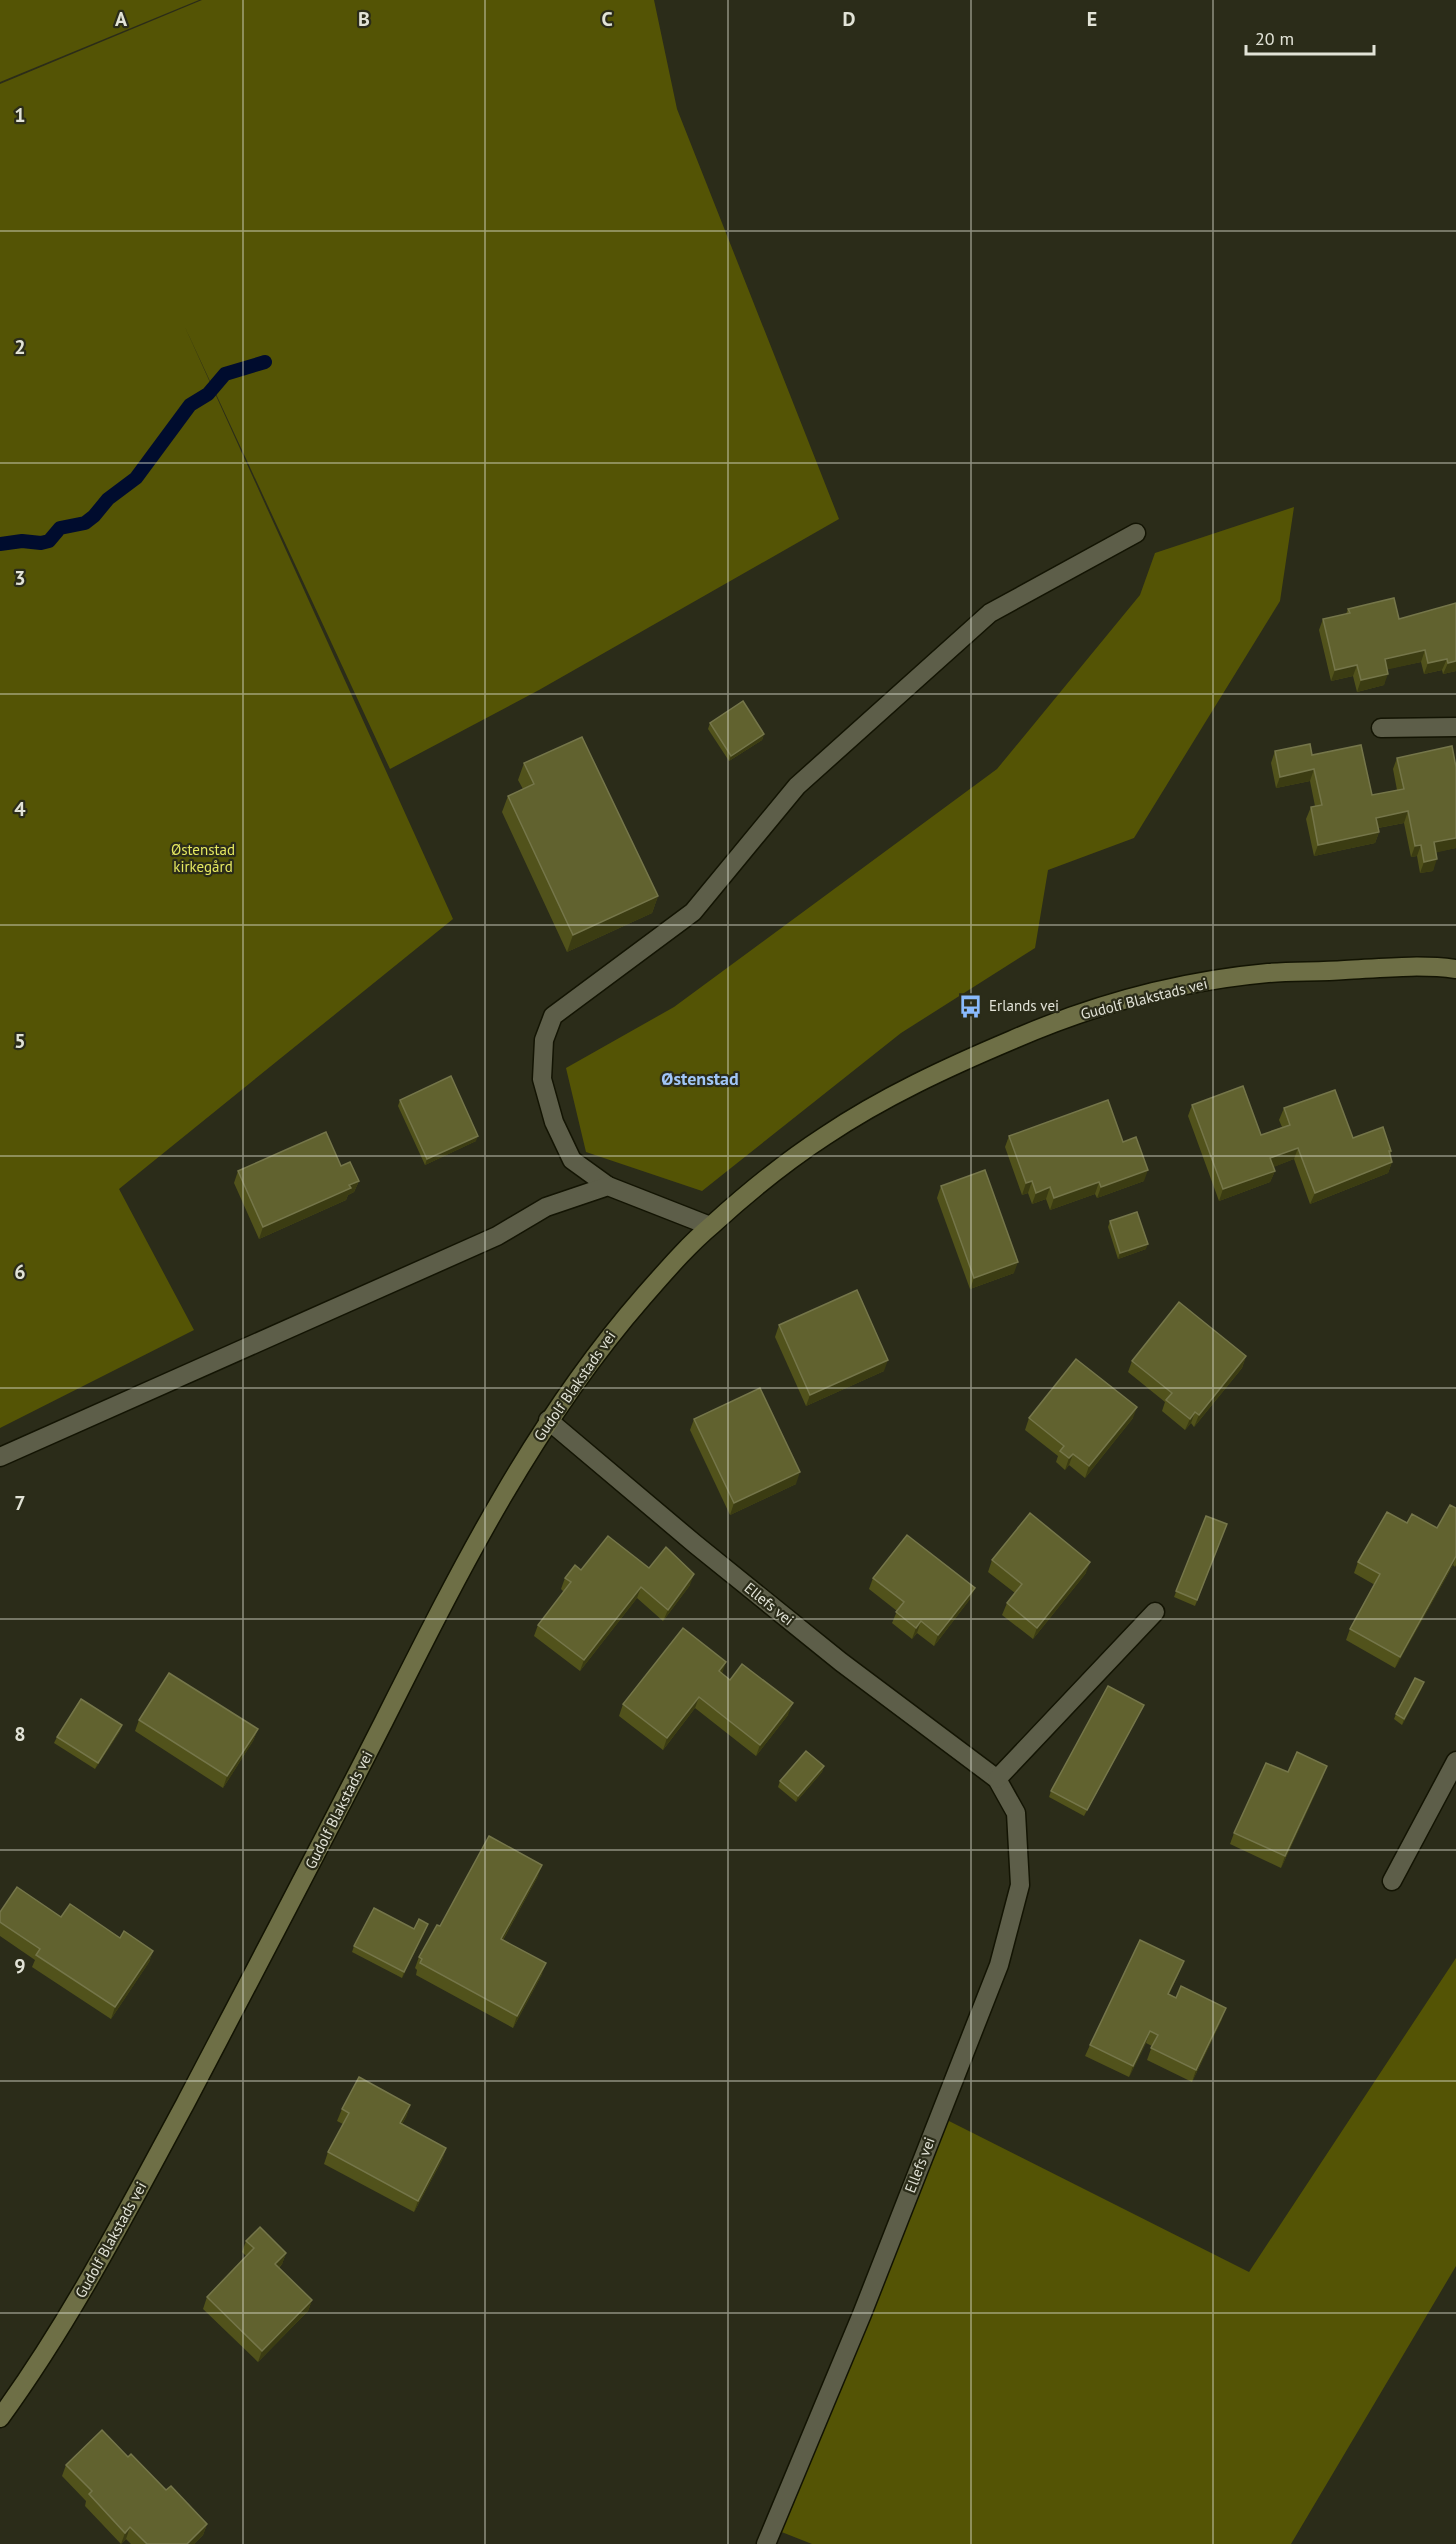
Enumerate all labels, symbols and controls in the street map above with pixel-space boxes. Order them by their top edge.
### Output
text: A [115,6,128,32]
text: B [358,6,370,32]
text: C [601,6,613,32]
text: D [843,6,856,32]
text: E [1087,6,1097,32]
scale bar [1246,18,1374,56]
text: 20 m [1255,27,1294,50]
text: 1 [14,102,26,128]
text: 2 [14,334,26,360]
text: 3 [14,565,26,591]
text: 4 [14,796,26,822]
park label: Østenstad kirkegård [171,840,235,876]
street label: Gudolf Blakstads vei [1078,974,1209,1023]
bus stop icon: Erlands vei [958,993,984,1019]
place label: Erlands vei [989,996,1059,1015]
text: 5 [14,1028,26,1054]
district label: Østenstad [661,1067,739,1090]
text: 6 [14,1259,26,1285]
street label: Gudolf Blakstads vei [530,1327,620,1444]
text: 7 [14,1490,26,1516]
street label: Ellefs vei [741,1578,798,1629]
text: 8 [14,1721,26,1747]
street label: Gudolf Blakstads vei [301,1748,377,1872]
text: 9 [14,1953,26,1979]
street label: Ellefs vei [900,2134,939,2195]
street label: Gudolf Blakstads vei [71,2178,150,2301]

